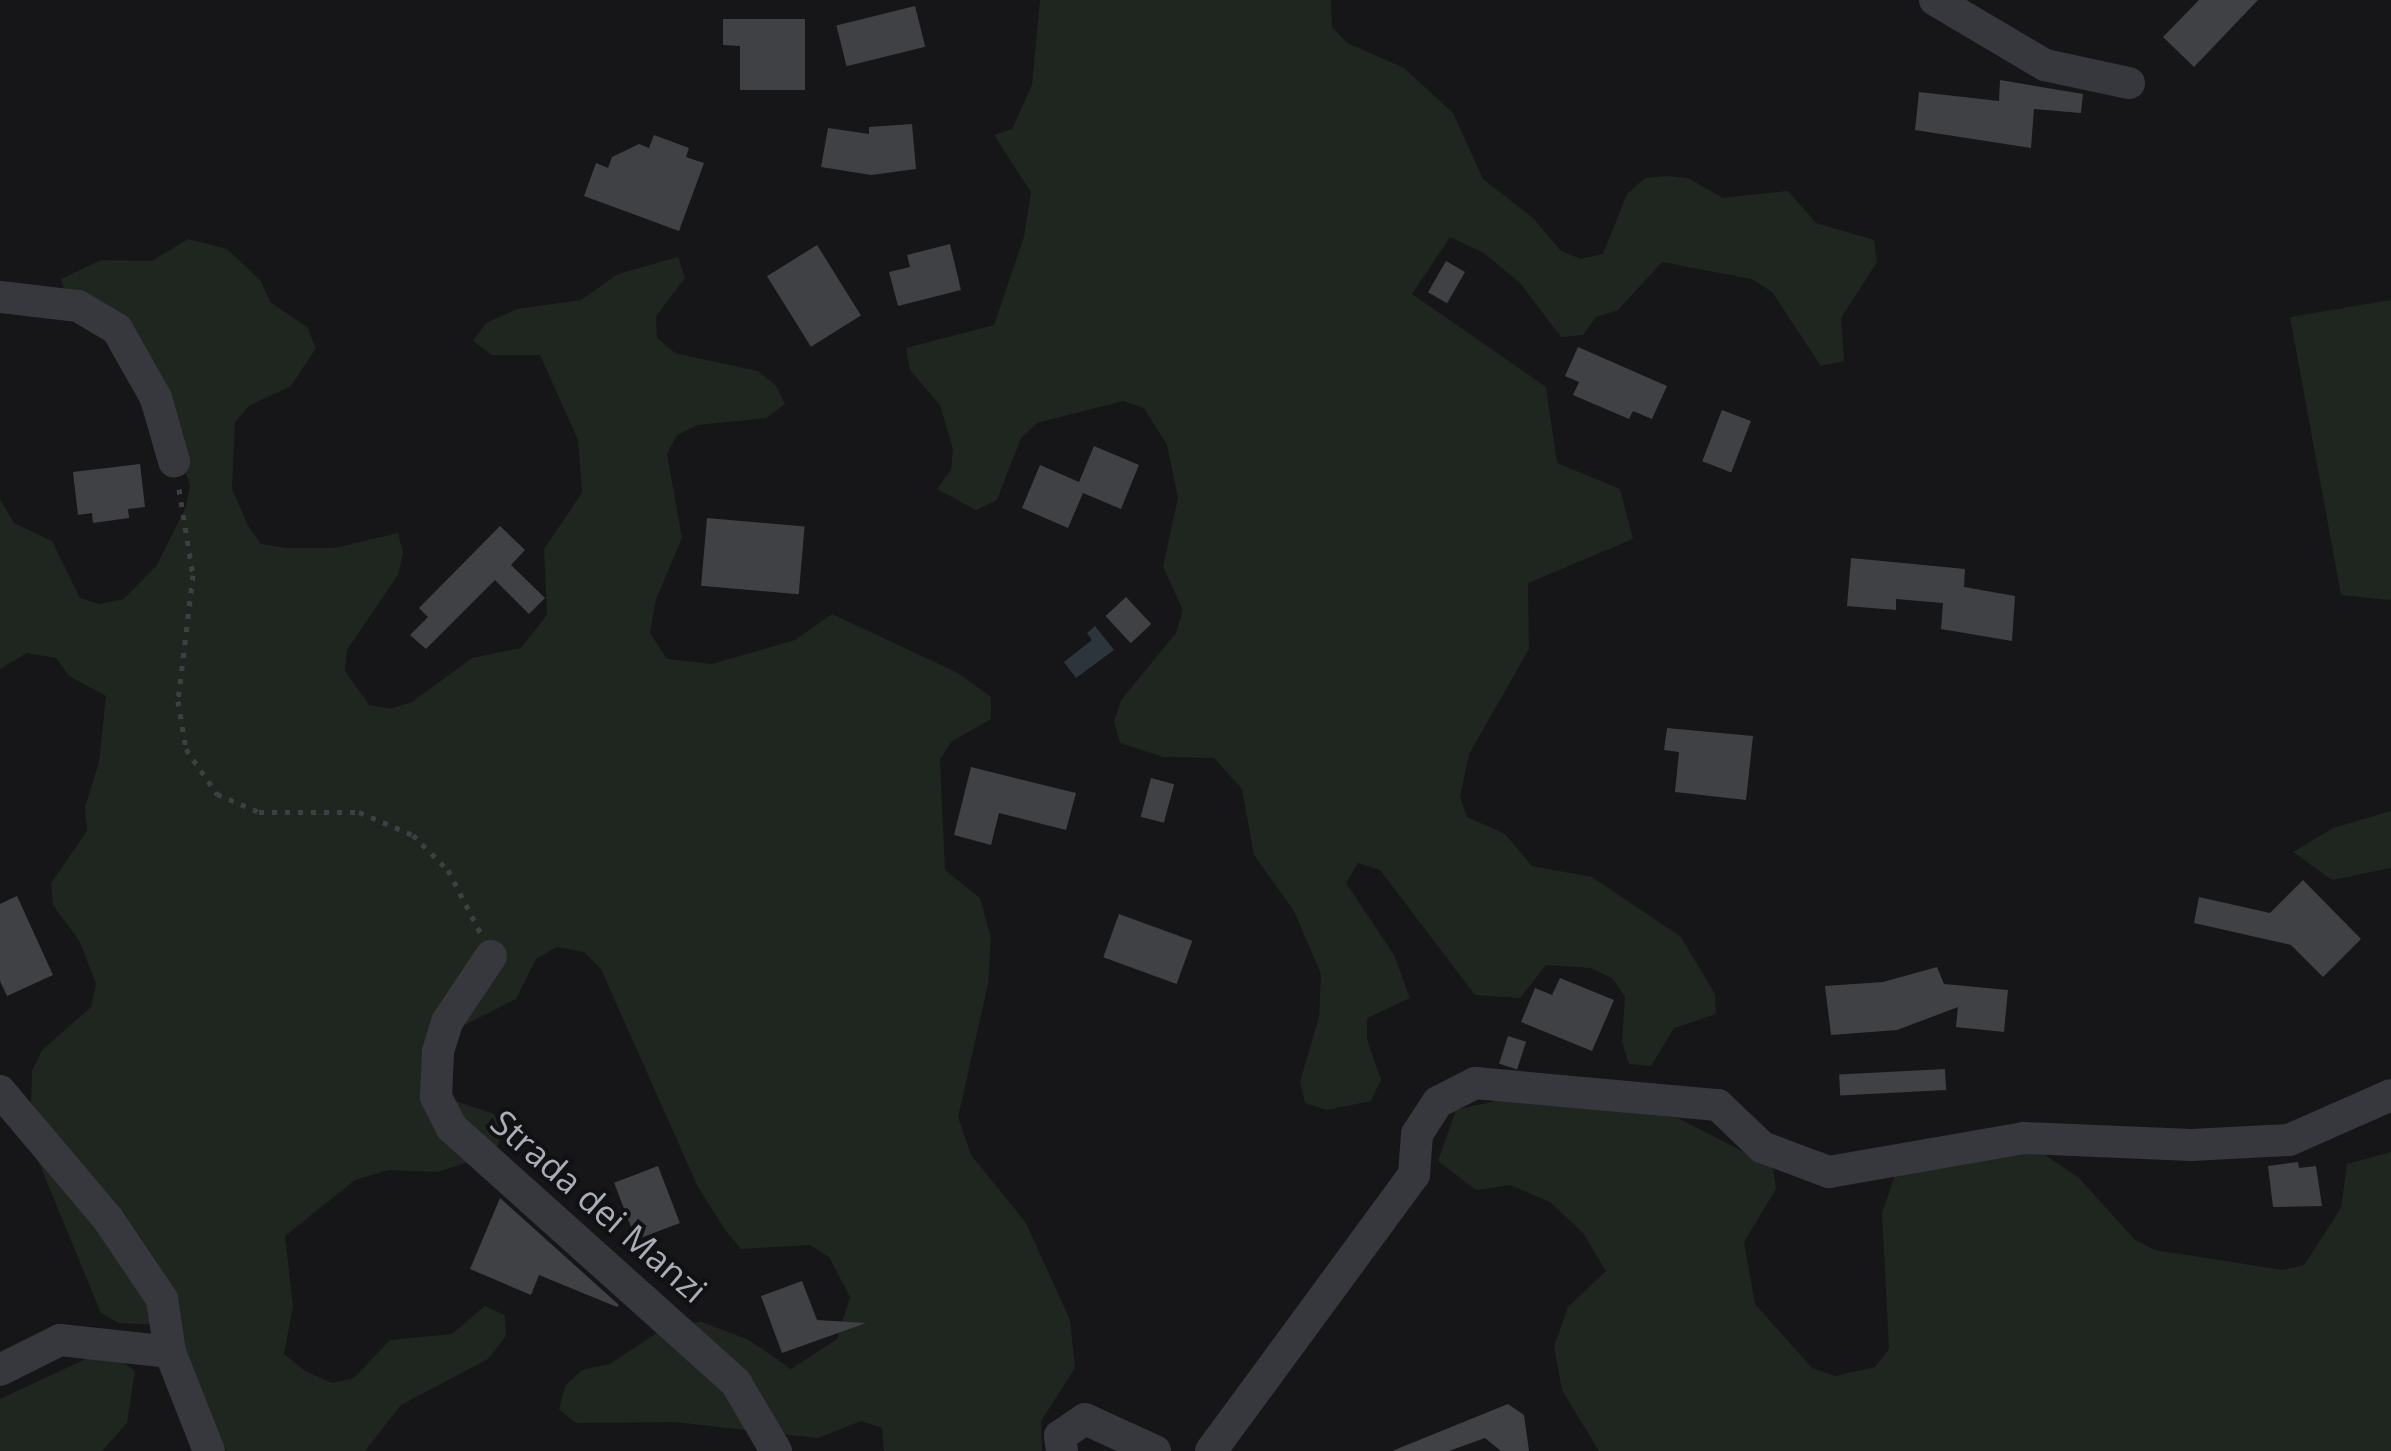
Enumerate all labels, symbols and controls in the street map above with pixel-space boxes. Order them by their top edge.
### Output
street label: Strada dei Manzi [483,1101,715,1311]

